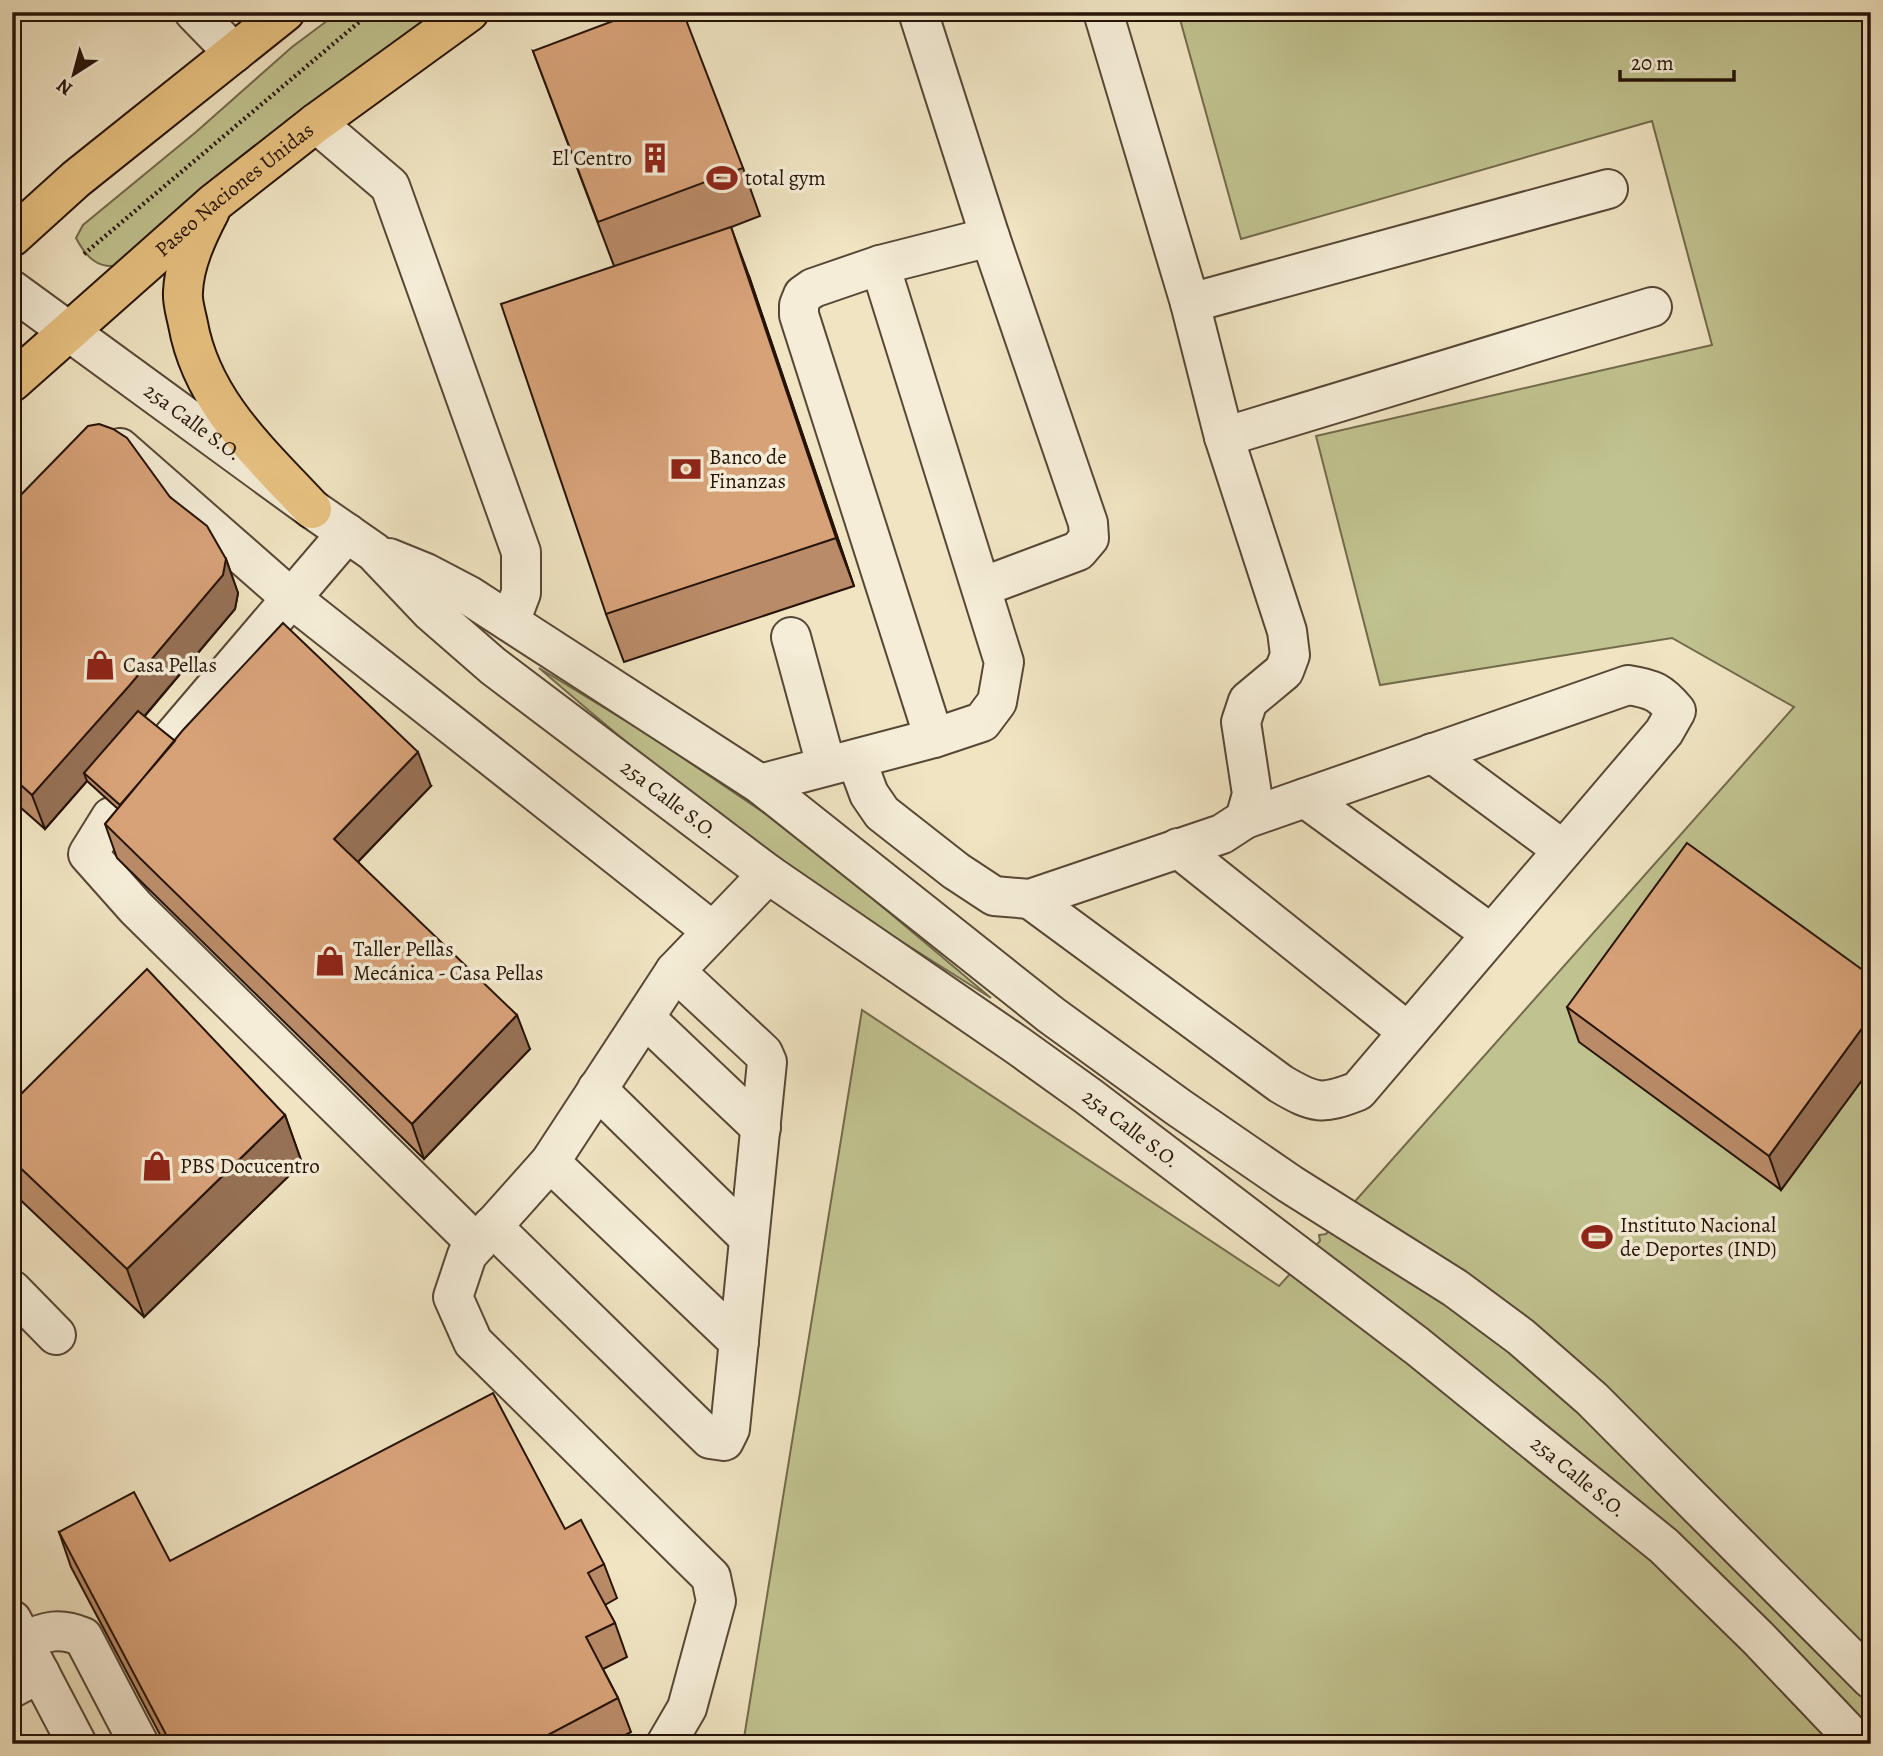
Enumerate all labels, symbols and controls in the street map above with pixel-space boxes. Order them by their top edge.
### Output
north arrow [38,38,108,108]
scale bar [1620,38,1734,82]
text: 20 m [1631,49,1674,77]
text: N [51,72,78,102]
street label: Paseo Naciones Unidas [149,116,319,263]
building icon: El Centro [638,141,672,175]
place label: El Centro [551,144,632,172]
sports icon: total gym [705,161,739,195]
place label: total gym [745,164,826,192]
street label: 25a Calle S.O. [138,377,248,467]
place label: Banco de Finanzas [709,443,787,495]
bank icon: Banco de Finanzas [669,452,703,486]
shop icon: Casa Pellas [83,648,117,682]
place label: Casa Pellas [123,651,217,679]
street label: 25a Calle S.O. [615,754,724,845]
place label: Taller Pellas Mecánica - Casa Pellas [353,935,543,987]
shop icon: Taller Pellas Mecánica - Casa Pellas [313,944,347,978]
street label: 25a Calle S.O. [1077,1083,1185,1174]
shop icon: PBS Docucentro [140,1149,174,1183]
place label: PBS Docucentro [180,1152,320,1180]
place label: Instituto Nacional de Deportes (IND) [1620,1211,1777,1263]
sports icon: Instituto Nacional de Deportes (IND) [1580,1220,1614,1254]
street label: 25a Calle S.O. [1525,1430,1632,1524]

